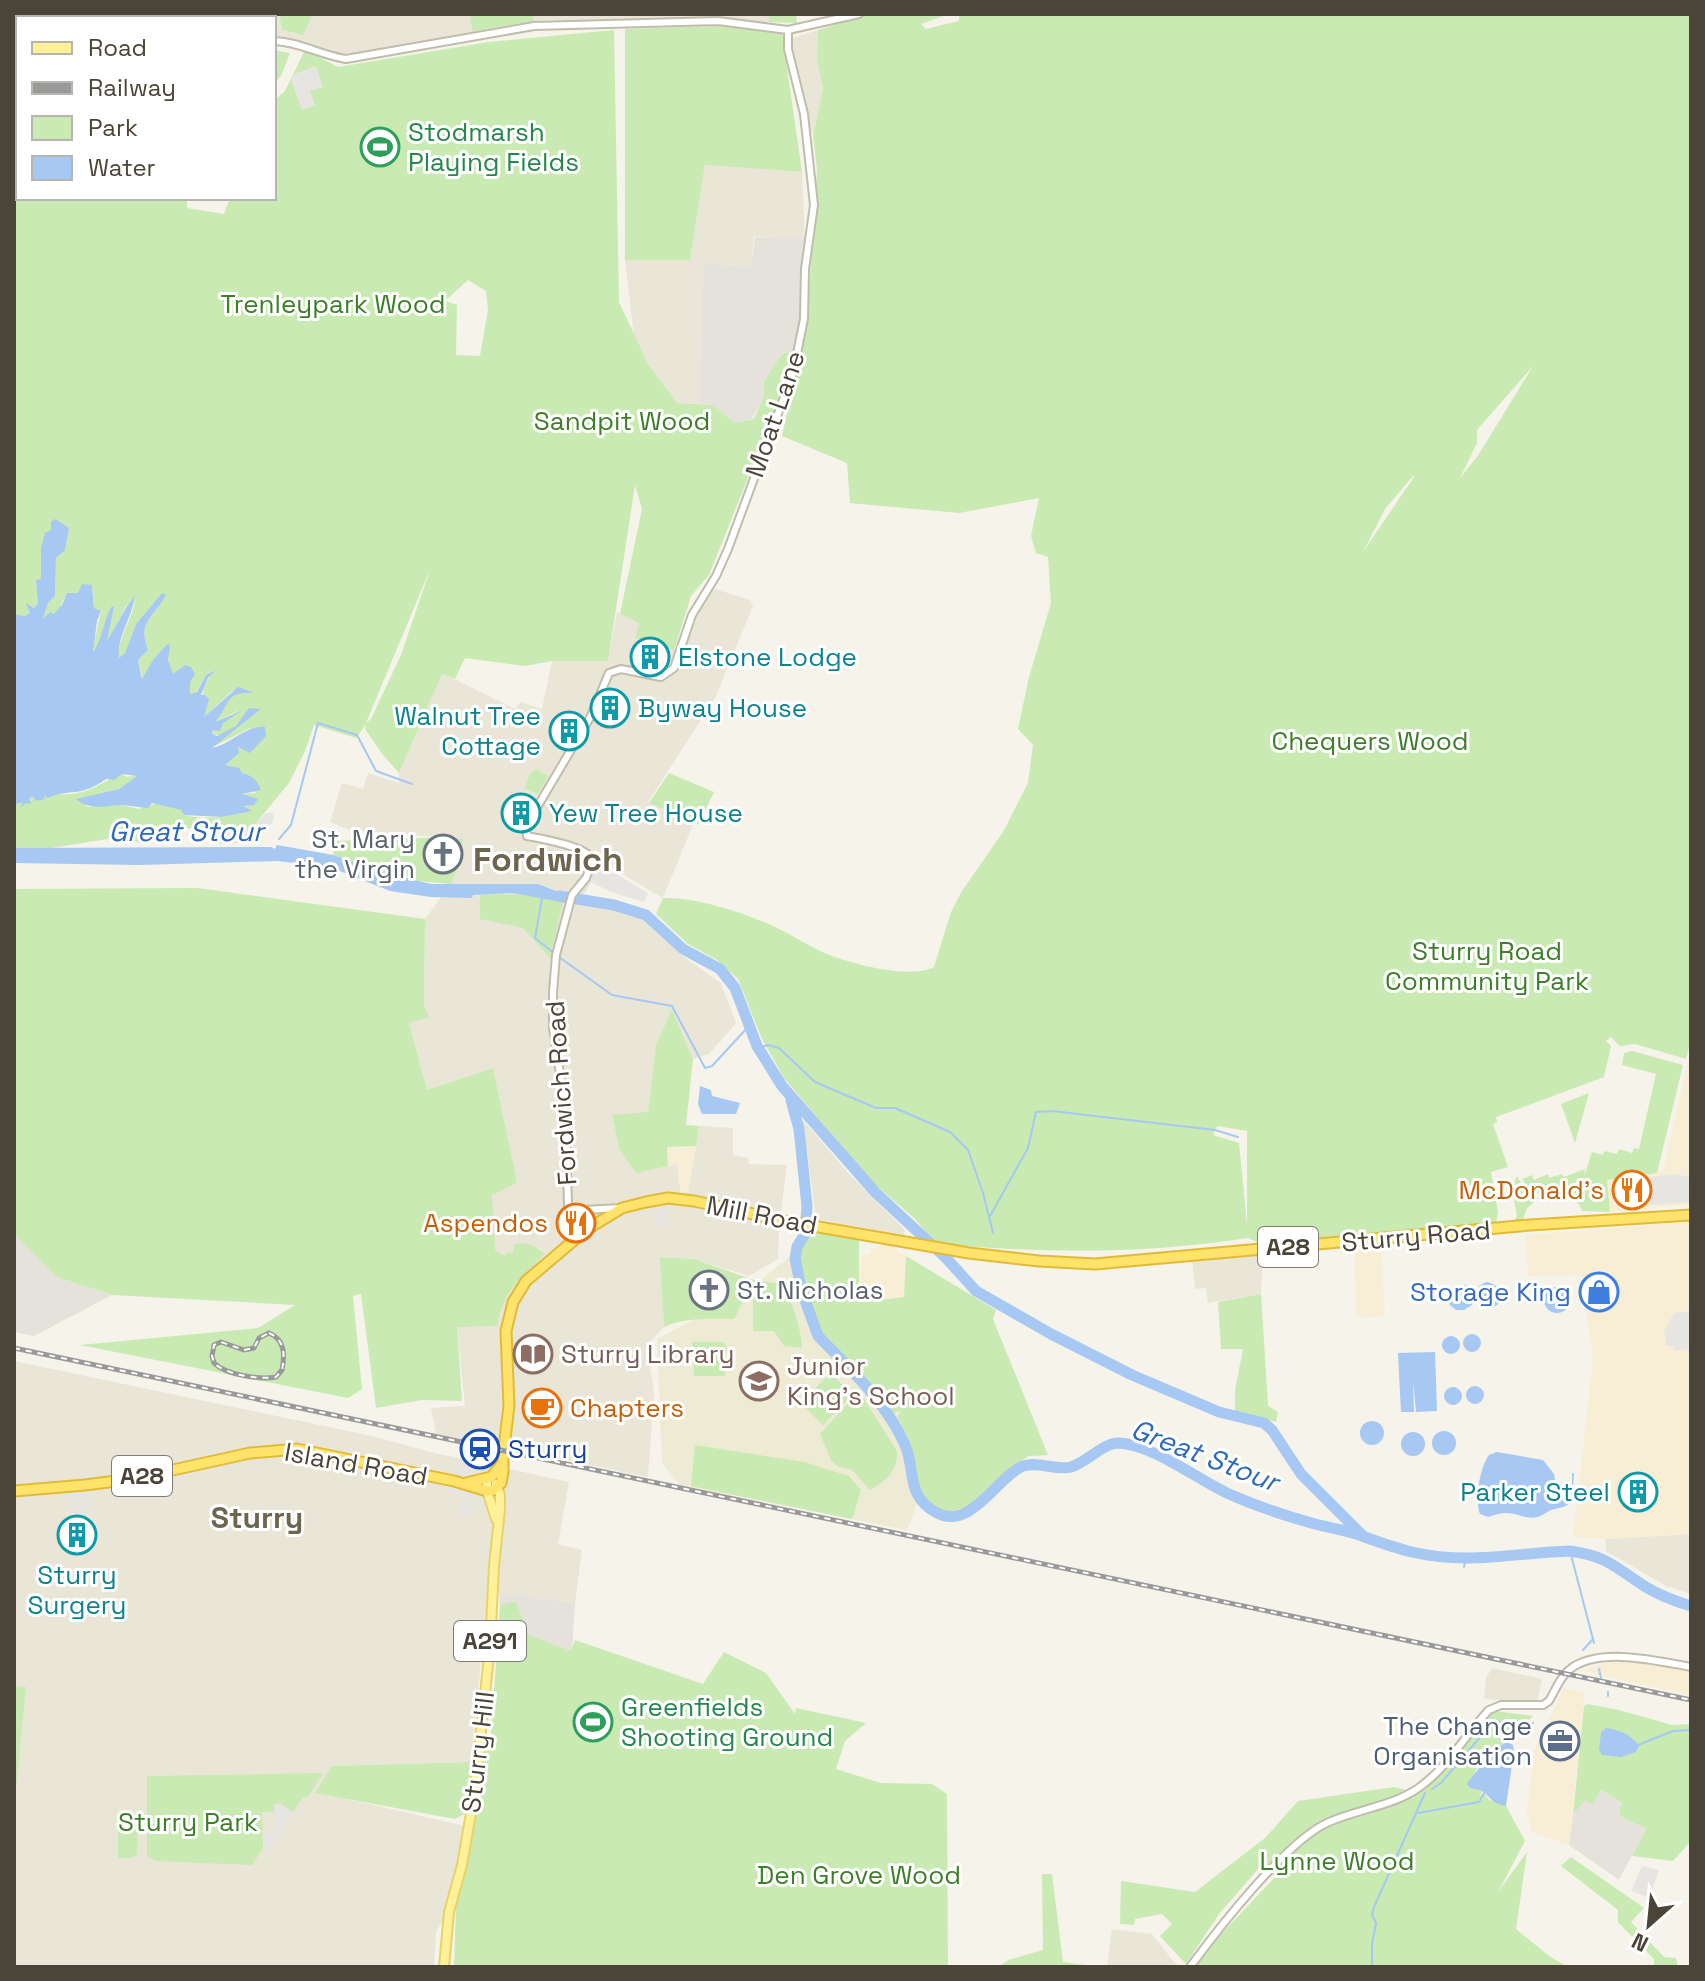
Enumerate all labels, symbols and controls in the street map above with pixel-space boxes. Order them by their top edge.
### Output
legend [16,16,276,200]
text: Road [88,32,147,63]
text: Railway [88,72,176,103]
text: Park [88,112,138,143]
place label: Stodmarsh Playing Fields [408,115,579,179]
sports icon: Stodmarsh Playing Fields [359,126,401,168]
text: Water [88,152,156,183]
park label: Trenleypark Wood [221,287,445,321]
street label: Moat Lane [737,346,813,482]
park label: Sandpit Wood [534,404,710,438]
building icon: Elstone Lodge [629,636,671,678]
place label: Elstone Lodge [678,640,857,674]
building icon: Byway House [589,687,631,729]
place label: Byway House [638,691,807,725]
place label: Walnut Tree Cottage [394,699,541,763]
building icon: Walnut Tree Cottage [548,710,590,752]
park label: Chequers Wood [1271,724,1469,758]
building icon: Yew Tree House [500,792,542,834]
place label: Yew Tree House [549,796,743,830]
water label: Great Stour [109,813,267,849]
place label: St. Mary the Virgin [295,822,415,886]
church icon: St. Mary the Virgin [422,833,464,875]
district label: Fordwich [473,838,623,881]
park label: Sturry Road Community Park [1385,934,1589,998]
street label: Fordwich Road [538,999,584,1187]
restaurant icon: McDonald's [1611,1169,1653,1211]
place label: McDonald's [1459,1173,1604,1207]
street label: Mill Road [704,1188,820,1242]
restaurant icon: Aspendos [555,1202,597,1244]
place label: Aspendos [423,1206,548,1240]
street label: Sturry Road [1340,1213,1492,1259]
road number: A28 [1258,1227,1318,1267]
church icon: St. Nicholas [688,1269,730,1311]
shop icon: Storage King [1578,1271,1620,1313]
place label: St. Nicholas [737,1273,883,1307]
place label: Storage King [1410,1275,1571,1309]
library icon: Sturry Library [512,1333,554,1375]
place label: Sturry Library [561,1337,734,1371]
place label: Junior King's School [787,1349,955,1413]
school or university icon: Junior King's School [738,1360,780,1402]
cafe icon: Chapters [521,1387,563,1429]
place label: Chapters [570,1391,684,1425]
water label: Great Stour [1126,1410,1287,1501]
station icon: Sturry [459,1428,501,1470]
place label: Sturry [508,1432,587,1466]
street label: Island Road [282,1435,430,1493]
road number: A28 [112,1456,172,1496]
building icon: Parker Steel [1617,1471,1659,1513]
place label: Parker Steel [1460,1475,1610,1509]
district label: Sturry [211,1498,303,1537]
building icon: Sturry Surgery [56,1514,98,1556]
place label: Sturry Surgery [28,1558,126,1622]
road number: A291 [454,1621,526,1661]
street label: Sturry Hill [454,1689,502,1815]
place label: Greenfields Shooting Ground [621,1690,833,1754]
sports icon: Greenfields Shooting Ground [572,1701,614,1743]
place label: The Change Organisation [1373,1709,1532,1773]
office icon: The Change Organisation [1539,1720,1581,1762]
park label: Sturry Park [118,1805,258,1839]
park label: Lynne Wood [1259,1844,1415,1878]
park label: Den Grove Wood [757,1858,961,1892]
north arrow [1609,1885,1689,1965]
text: N [1627,1927,1653,1959]

